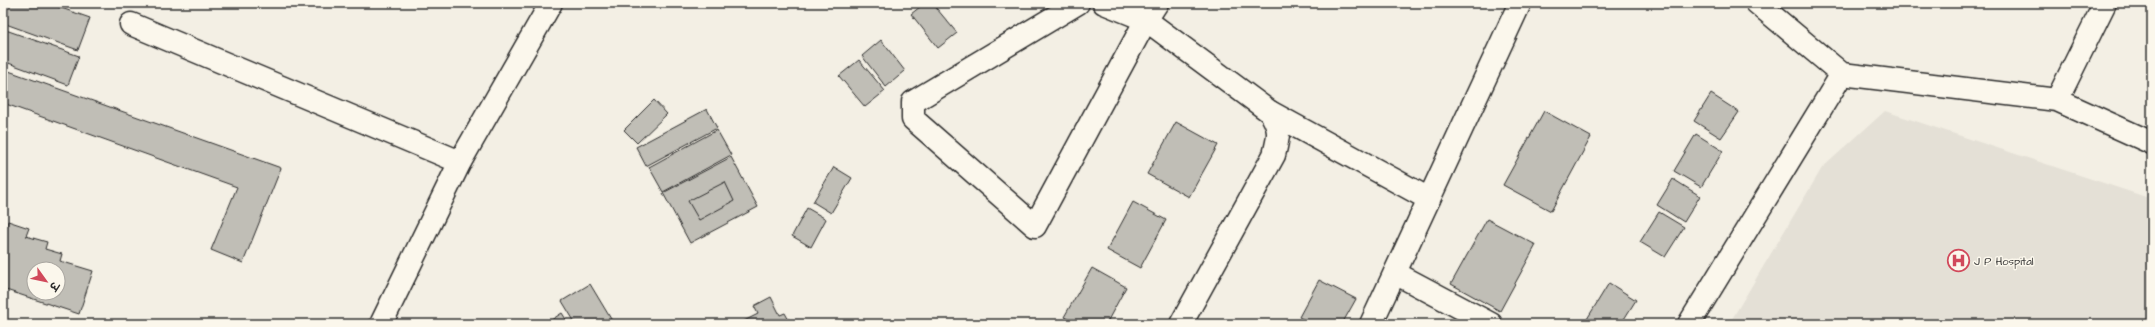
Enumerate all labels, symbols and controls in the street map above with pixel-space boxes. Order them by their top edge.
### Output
hospital icon: J P Hospital [1946,248,1972,274]
place label: J P Hospital [1974,254,2034,269]
north arrow [26,261,66,301]
text: उ [45,278,63,295]

